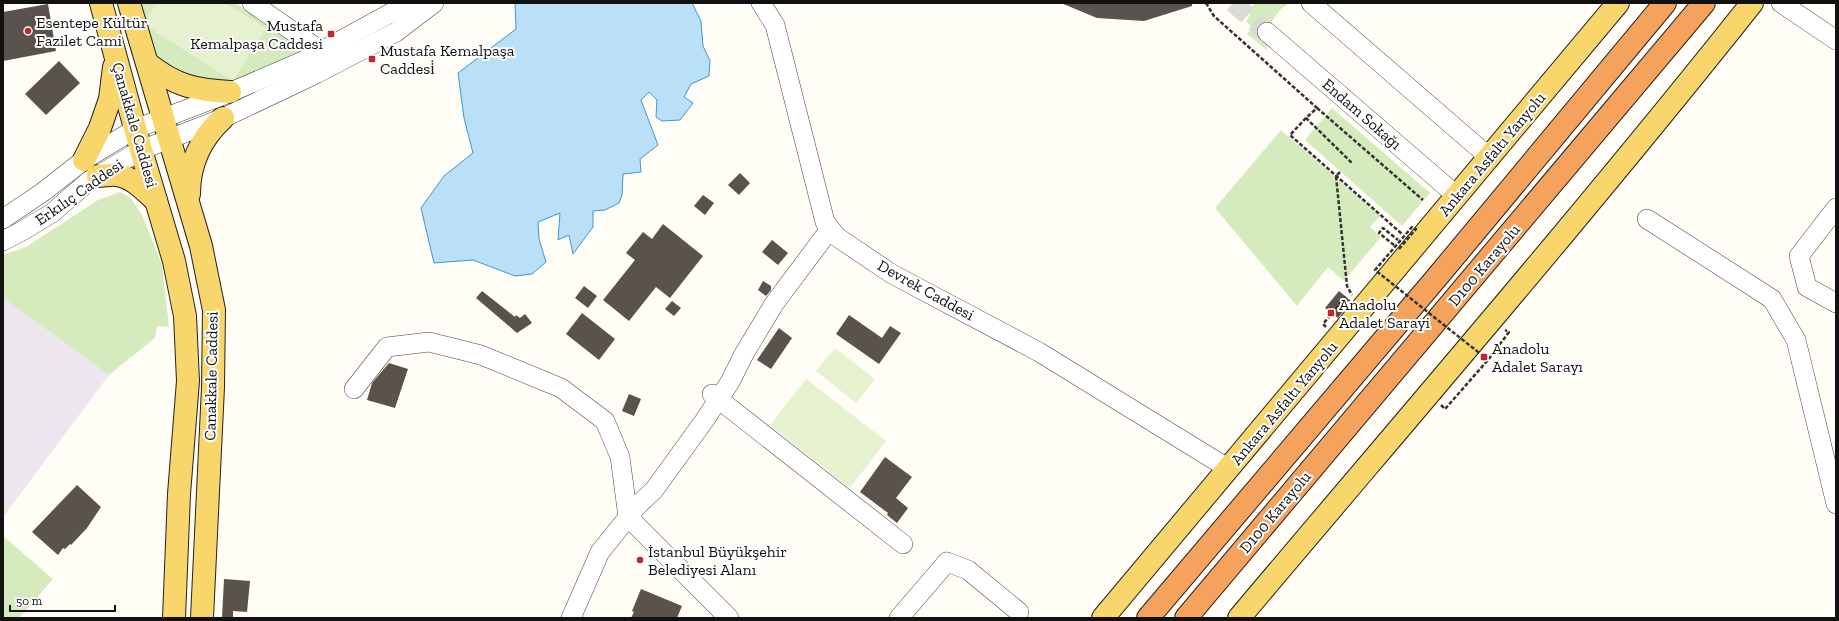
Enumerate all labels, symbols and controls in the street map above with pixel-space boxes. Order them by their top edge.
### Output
place label: Esentepe Kültür Fazilet Cami [36,13,148,50]
place label: Mustafa Kemalpaşa Caddesi [190,16,324,53]
marker: Esentepe Kültür Fazilet Cami [23,26,33,36]
marker: Mustafa Kemalpaşa Caddesi [326,29,336,39]
place label: Mustafa Kemalpaşa Caddesi̇ [380,41,515,78]
marker: Mustafa Kemalpaşa Caddesi̇ [367,54,377,64]
street label: Çanakkale Caddesi [108,60,162,190]
street label: Endam Sokağı [1319,74,1406,154]
street label: Ankara Asfaltı Yanyolu [1435,88,1549,220]
street label: Erkılıç Caddesi [31,154,127,229]
street label: D100 Karayolu [1444,220,1524,310]
street label: Devrek Caddesi [874,256,978,325]
place label: Anadolu Adalet Sarayi [1339,295,1431,332]
marker: Anadolu Adalet Sarayi [1326,308,1336,318]
street label: Canakkale Caddesi [200,311,222,441]
street label: Ankara Asfaltı Yanyolu [1227,337,1341,469]
place label: Anadolu Adalet Sarayı [1492,339,1584,376]
marker: Anadolu Adalet Sarayı [1479,352,1489,362]
street label: D100 Karayolu [1235,467,1315,557]
place label: İstanbul Büyükşehir Belediyesi Alanı [648,542,787,579]
marker: İstanbul Büyükşehir Belediyesi Alanı [635,555,645,565]
scale bar [10,587,115,613]
text: 50 m [16,594,43,608]

